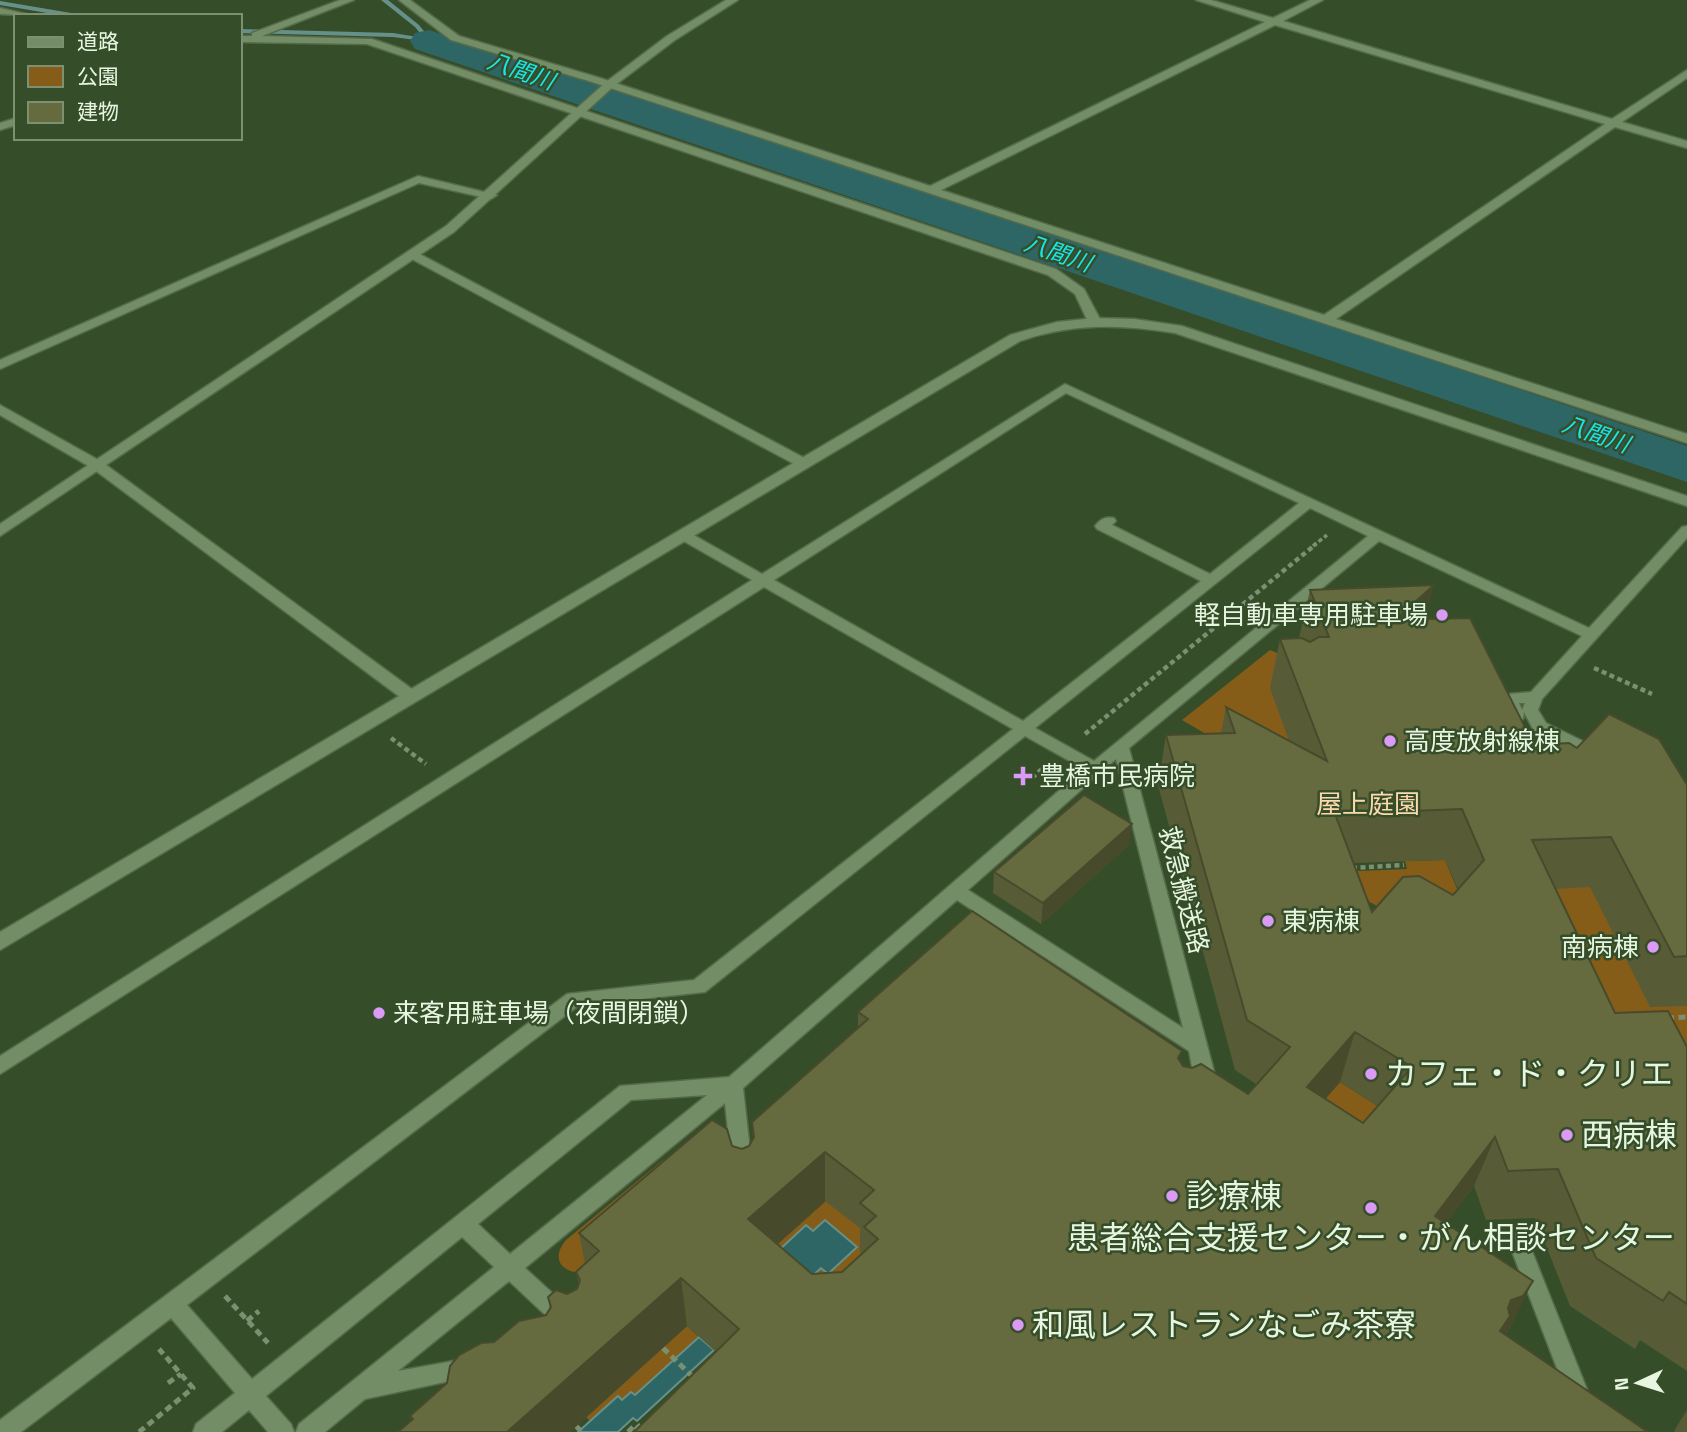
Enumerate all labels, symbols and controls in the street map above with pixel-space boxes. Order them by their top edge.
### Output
legend [14,14,242,140]
text: 道路 [77,25,119,57]
water label: 八間川 [483,43,562,99]
text: 公園 [77,60,119,92]
text: 建物 [77,95,119,127]
water label: 八間川 [1020,225,1099,281]
water label: 八間川 [1558,406,1637,462]
place label: 軽自動車専用駐車場 [1194,595,1428,634]
marker: 軽自動車専用駐車場 [1434,607,1450,623]
place label: 高度放射線棟 [1404,721,1560,760]
marker: 高度放射線棟 [1382,733,1398,749]
place label: 豊橋市民病院 [1039,756,1195,795]
marker: 豊橋市民病院 [1013,766,1033,786]
park label: 屋上庭園 [1316,784,1420,823]
street label: 救急搬送路 [1150,822,1219,958]
place label: 東病棟 [1282,901,1360,940]
marker: 東病棟 [1260,913,1276,929]
place label: 南病棟 [1561,927,1639,966]
marker: 南病棟 [1645,939,1661,955]
place label: 来客用駐車場（夜間閉鎖） [393,993,705,1032]
marker: 来客用駐車場（夜間閉鎖） [371,1005,387,1021]
place label: カフェ・ド・クリエ [1385,1049,1673,1097]
marker: カフェ・ド・クリエ [1363,1066,1379,1082]
place label: 西病棟 [1581,1110,1677,1158]
marker: 西病棟 [1559,1127,1575,1143]
place label: 診療棟 [1186,1171,1282,1219]
marker: 診療棟 [1164,1188,1180,1204]
marker: 患者総合支援センター・がん相談センター [1363,1200,1379,1216]
place label: 患者総合支援センター・がん相談センター [1067,1213,1675,1261]
place label: 和風レストランなごみ茶寮 [1032,1300,1416,1348]
marker: 和風レストランなごみ茶寮 [1010,1317,1026,1333]
north arrow [1603,1348,1673,1418]
text: N [1606,1377,1635,1392]

